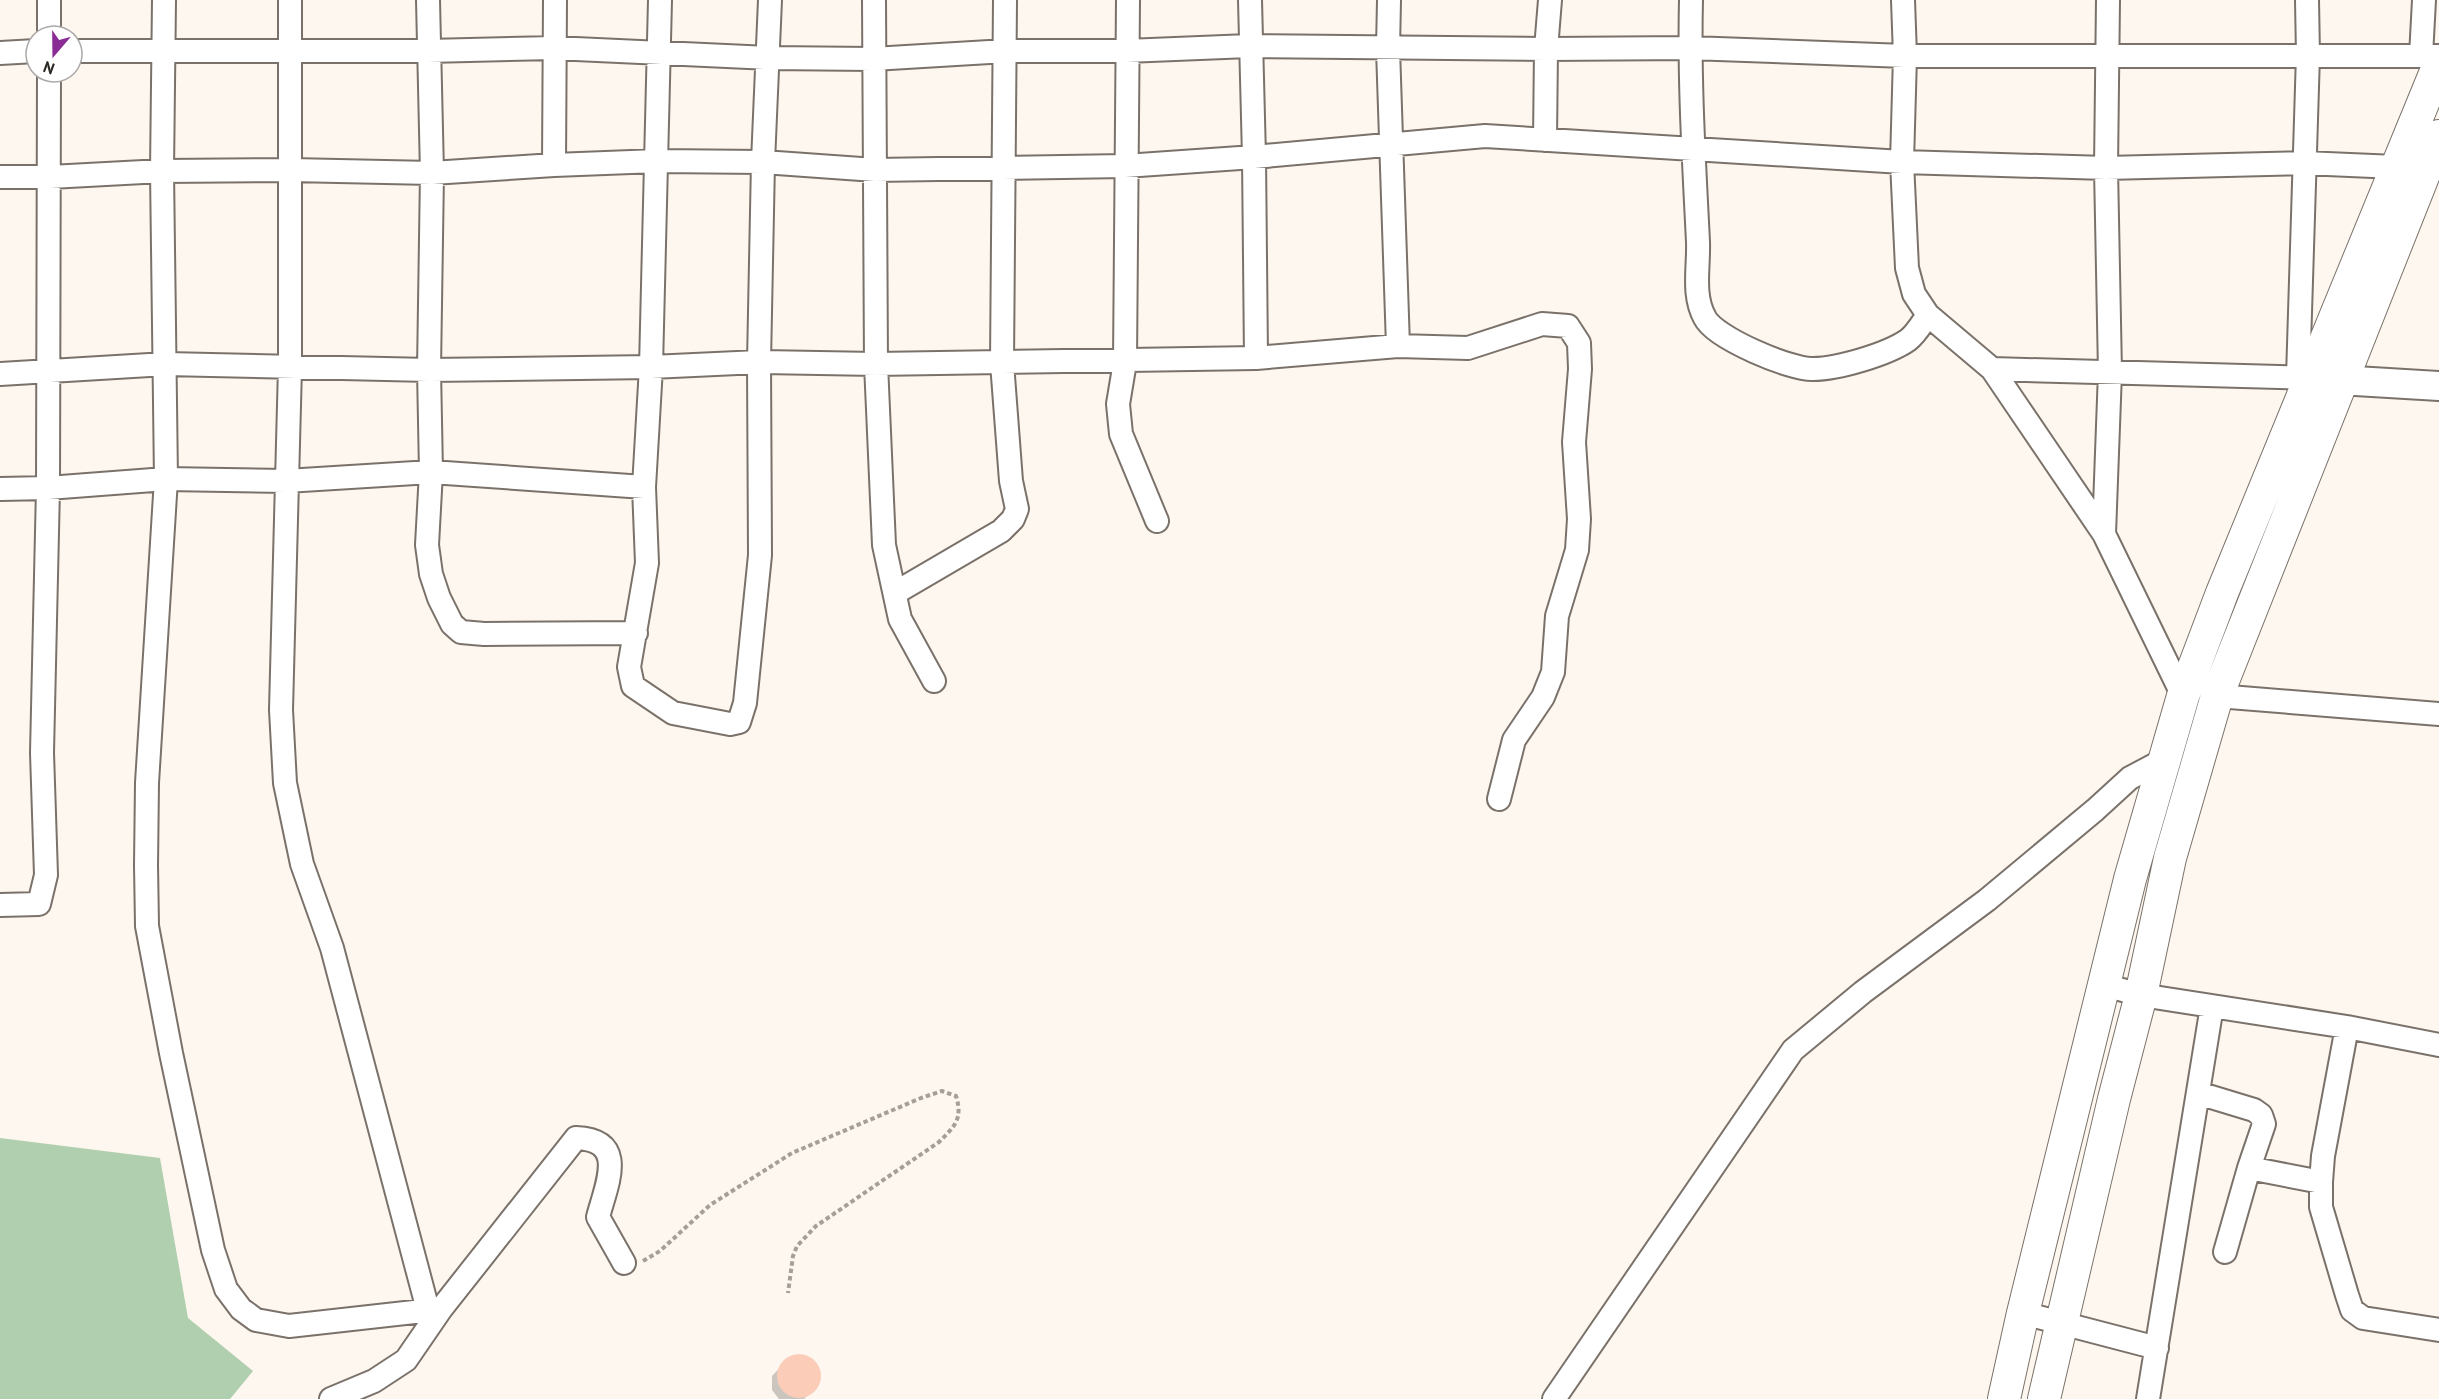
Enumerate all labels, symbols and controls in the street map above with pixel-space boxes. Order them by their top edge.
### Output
north arrow [24,24,84,84]
text: N [41,57,57,79]

